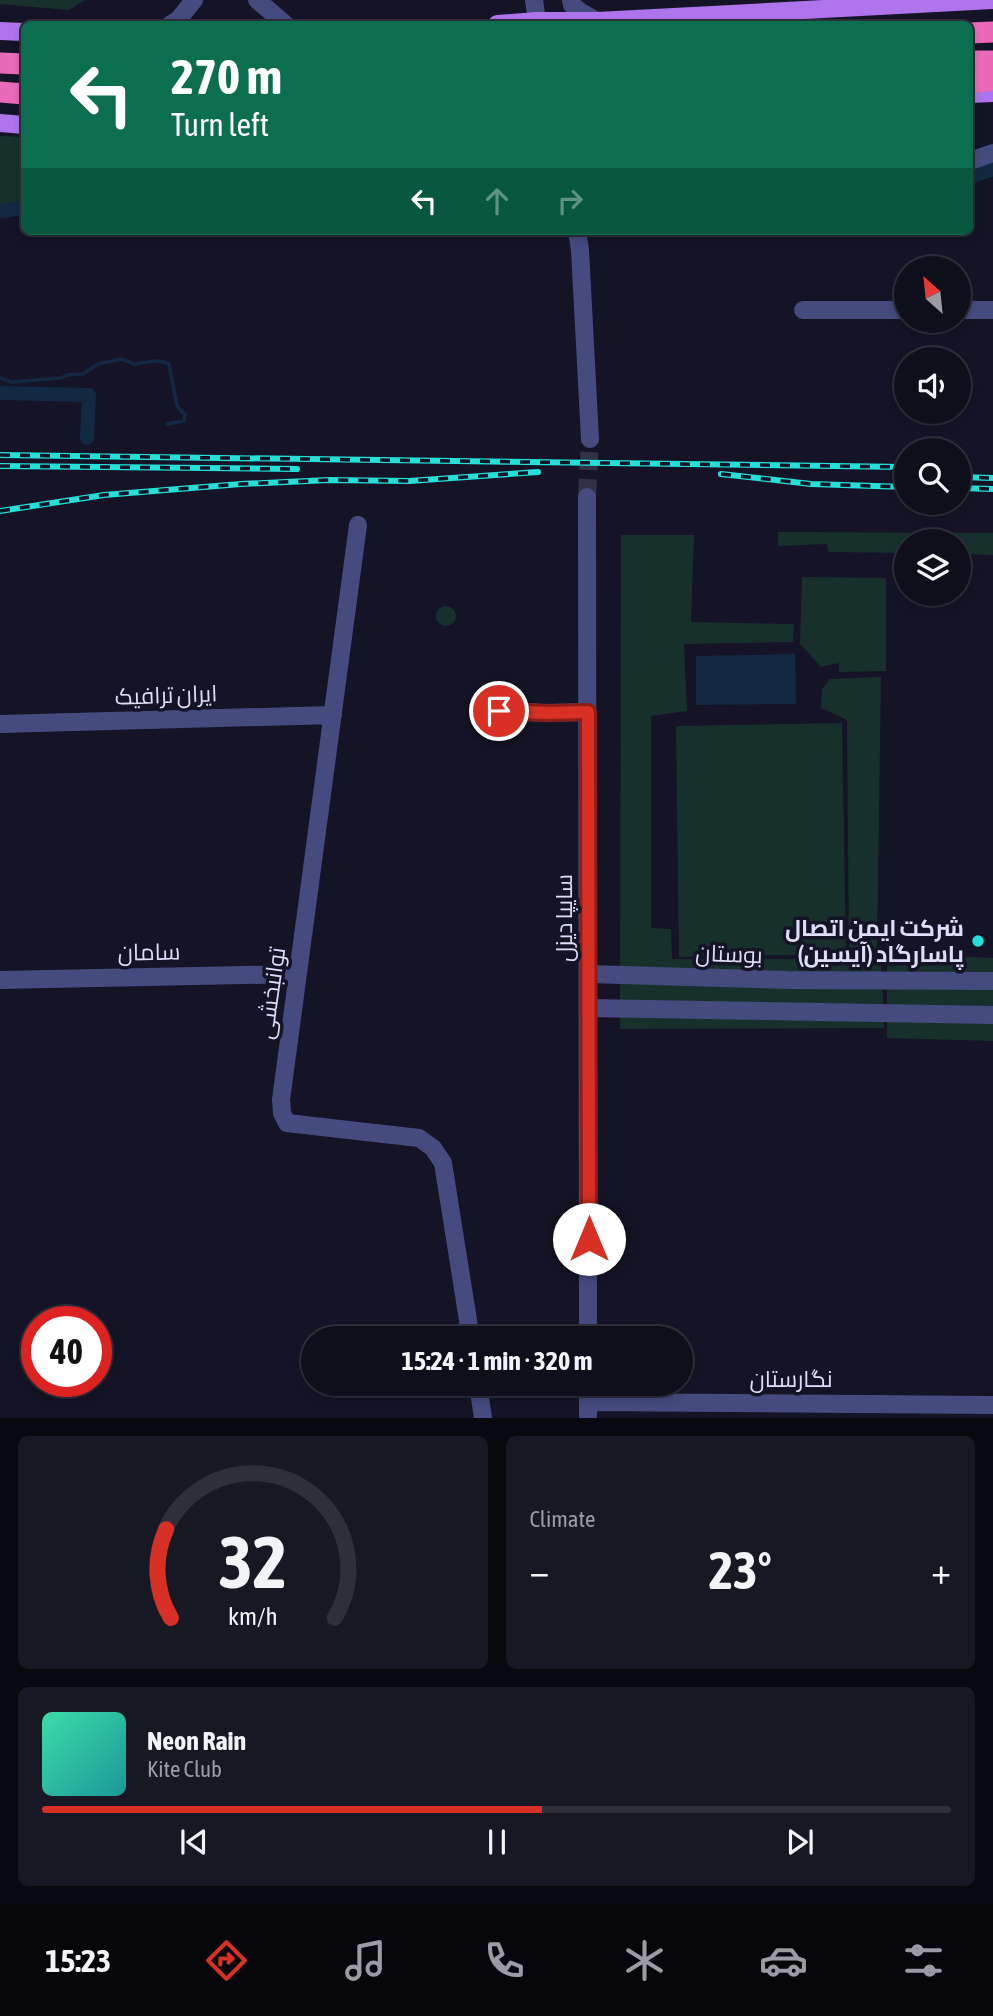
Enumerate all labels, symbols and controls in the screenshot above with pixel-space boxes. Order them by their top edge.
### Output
text: 270 m [171,48,282,104]
icon: left [56,49,147,140]
text: Turn left [171,106,269,143]
icon: left [405,182,443,220]
icon: ahead [478,182,516,220]
icon: right [551,182,589,220]
north arrow [894,256,971,332]
map controls [894,256,971,606]
button: sound [894,347,971,424]
button: search [894,438,971,515]
button: layers [894,529,971,606]
street label: ایران ترافیک [114,680,218,711]
pin [469,681,529,741]
icon: arrive [480,692,518,730]
street label: سایپا دیزل [551,874,578,962]
place label: شرکت ایمن اتصال پاسارگاد (آیسین) [785,915,964,970]
marker: شرکت ایمن اتصال پاسارگاد (آیسین) [970,933,986,949]
street label: سامان [117,938,181,967]
street label: بوستان [695,940,763,969]
street label: توانبخشی [252,945,291,1041]
position arrow [552,1202,626,1276]
speed limit sign: 40 [21,1306,112,1397]
text: 15:24 · 1 min · 320 m [402,1346,592,1376]
street label: نگارستان [749,1366,833,1393]
text: Climate [530,1506,595,1532]
text: 32 [219,1521,287,1604]
text: 23° [709,1540,772,1600]
text: − [530,1549,549,1592]
text: + [931,1549,951,1592]
text: km/h [228,1602,278,1630]
text: Neon Rain [147,1726,246,1756]
text: Kite Club [147,1756,222,1782]
icon: previous [175,1823,213,1861]
icon: pause [478,1823,516,1861]
icon: next [781,1823,819,1861]
icon: directions [202,1936,251,1985]
icon: music [341,1936,390,1985]
icon: phone [480,1936,529,1985]
icon: climate [620,1936,669,1985]
icon: car [759,1936,808,1985]
icon: filters [899,1936,948,1985]
text: 15:23 [45,1942,111,1979]

